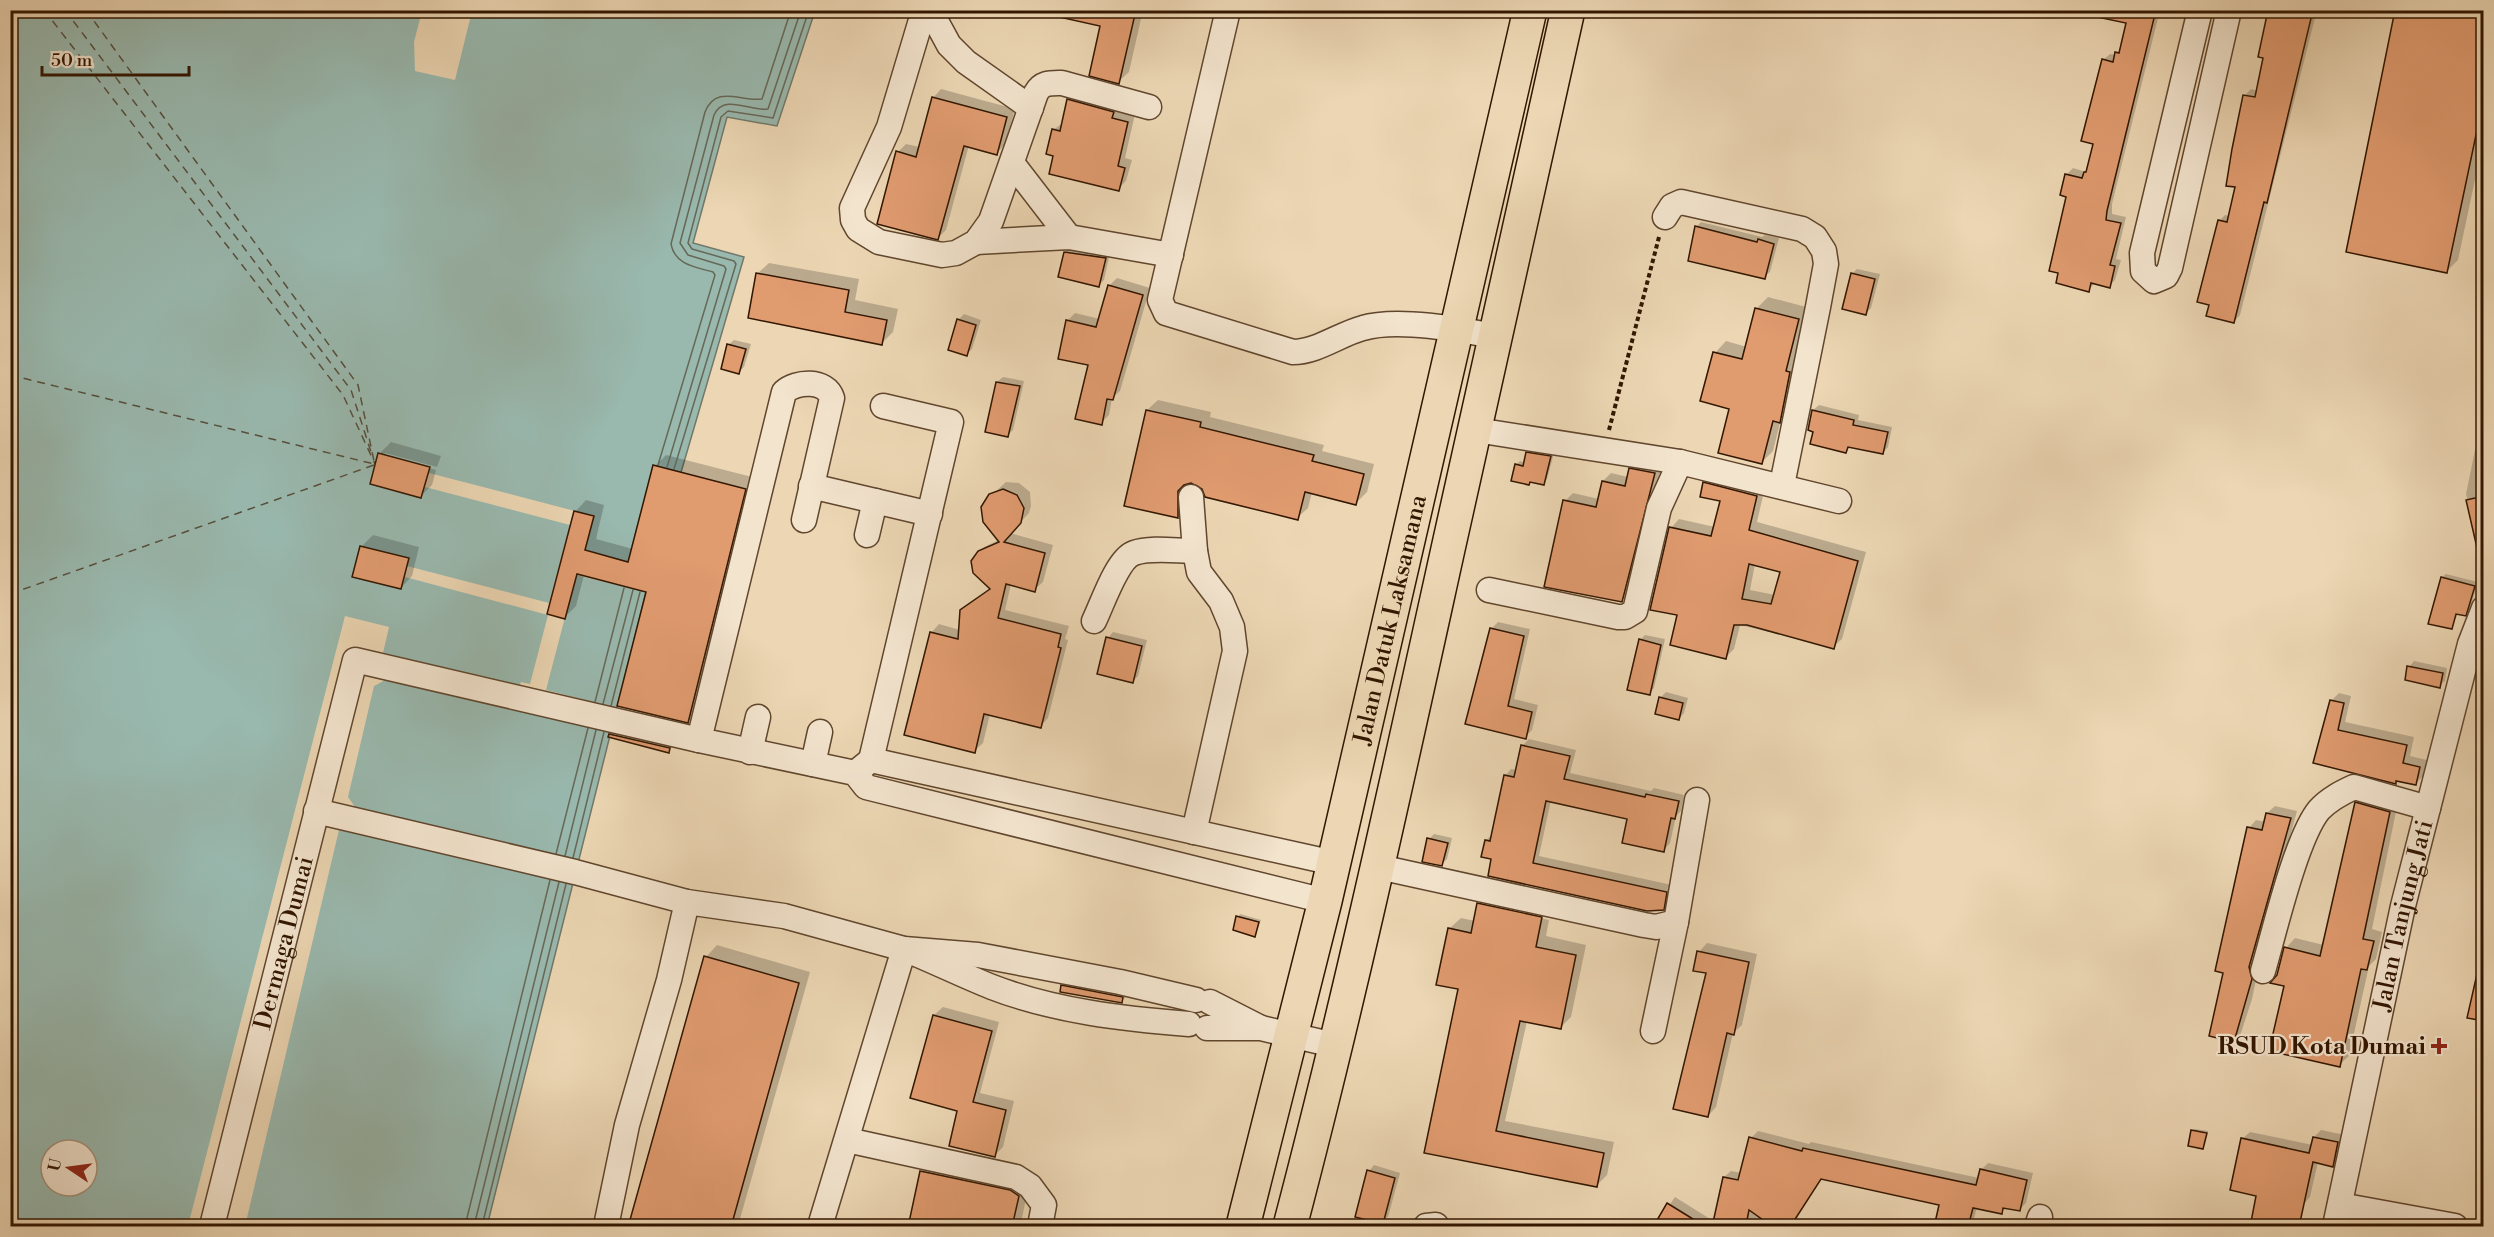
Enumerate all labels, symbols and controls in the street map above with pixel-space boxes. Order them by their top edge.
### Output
scale bar [42,39,189,77]
text: 50 m [51,49,93,72]
street label: Jalan Datuk Laksamana [1347,491,1434,748]
street label: Jalan Tanjung Jati [2367,817,2440,1015]
street label: Dermaga Dumai [248,853,321,1033]
place label: RSUD Kota Dumai [2218,1032,2426,1062]
marker: RSUD Kota Dumai [2430,1037,2448,1055]
north arrow [39,1138,99,1198]
text: U [44,1156,67,1173]

